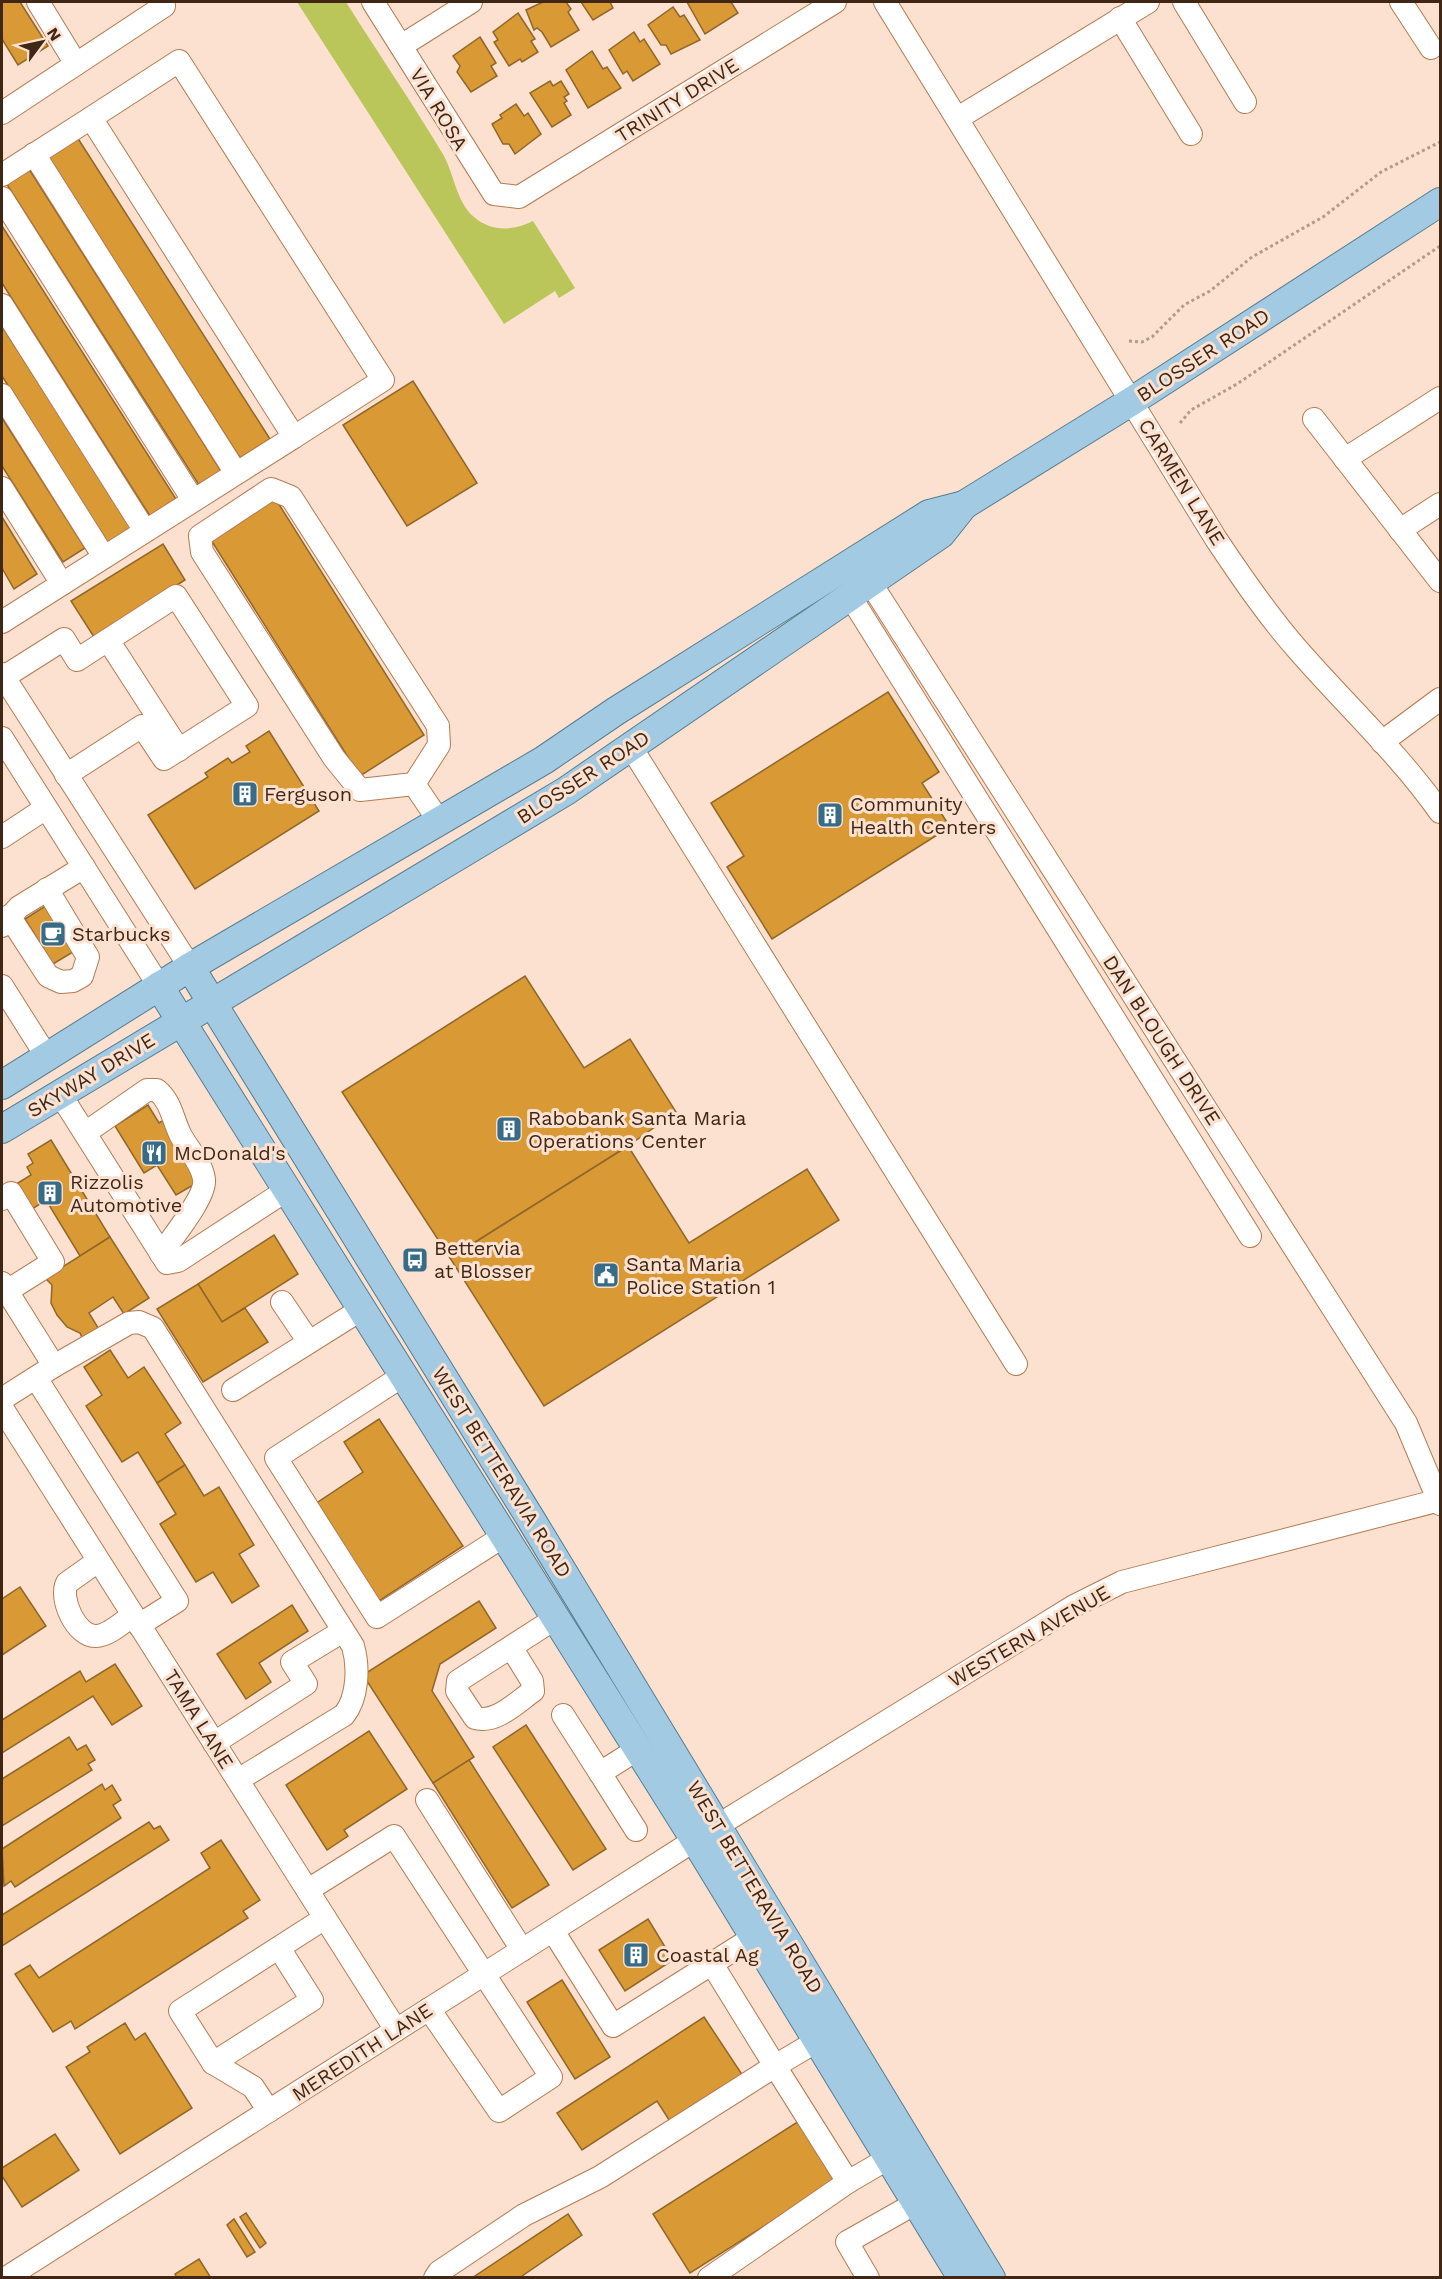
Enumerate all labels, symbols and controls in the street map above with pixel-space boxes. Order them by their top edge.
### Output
north arrow [12,12,72,72]
text: N [43,24,65,44]
street label: TRINITY DRIVE [611,53,743,147]
street label: VIA ROSA [405,63,473,155]
street label: BLOSSER ROAD [1132,303,1274,407]
street label: CARMEN LANE [1134,415,1230,549]
street label: BLOSSER ROAD [512,725,654,829]
building icon: Ferguson [230,779,260,809]
place label: Ferguson [264,782,352,806]
place label: Community Health Centers [850,792,996,839]
building icon: Community Health Centers [815,800,845,830]
cafe icon: Starbucks [38,919,68,949]
place label: Starbucks [72,922,170,946]
street label: DAN BLOUGH DRIVE [1098,951,1226,1129]
street label: SKYWAY DRIVE [23,1028,159,1122]
place label: Rabobank Santa Maria Operations Center [528,1106,746,1153]
building icon: Rabobank Santa Maria Operations Center [494,1114,524,1144]
restaurant icon: McDonald's [139,1138,169,1168]
place label: McDonald's [174,1141,286,1165]
place label: Rizzolis Automotive [70,1170,182,1217]
building icon: Rizzolis Automotive [35,1178,65,1208]
place label: Bettervia at Blosser [434,1236,532,1283]
bus stop icon: Bettervia at Blosser [400,1245,430,1275]
place label: Santa Maria Police Station 1 [626,1252,775,1299]
public building icon: Santa Maria Police Station 1 [591,1260,621,1290]
street label: WEST BETTERAVIA ROAD [427,1362,577,1582]
street label: WESTERN AVENUE [944,1580,1114,1692]
street label: TAMA LANE [159,1665,239,1773]
street label: WEST BETTERAVIA ROAD [682,1776,828,1998]
building icon: Coastal Ag [621,1940,651,1970]
place label: Coastal Ag [656,1943,759,1967]
street label: MEREDITH LANE [287,1998,437,2106]

